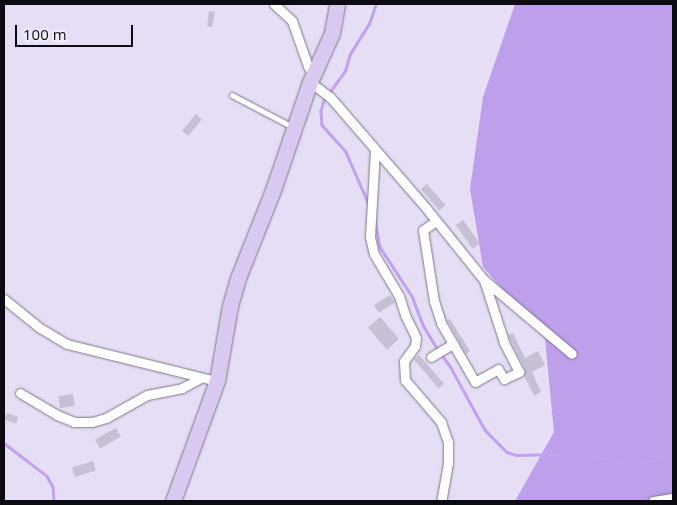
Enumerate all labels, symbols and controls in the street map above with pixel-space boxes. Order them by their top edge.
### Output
scale bar [18,15,135,47]
text: 100 m [23,24,67,44]

